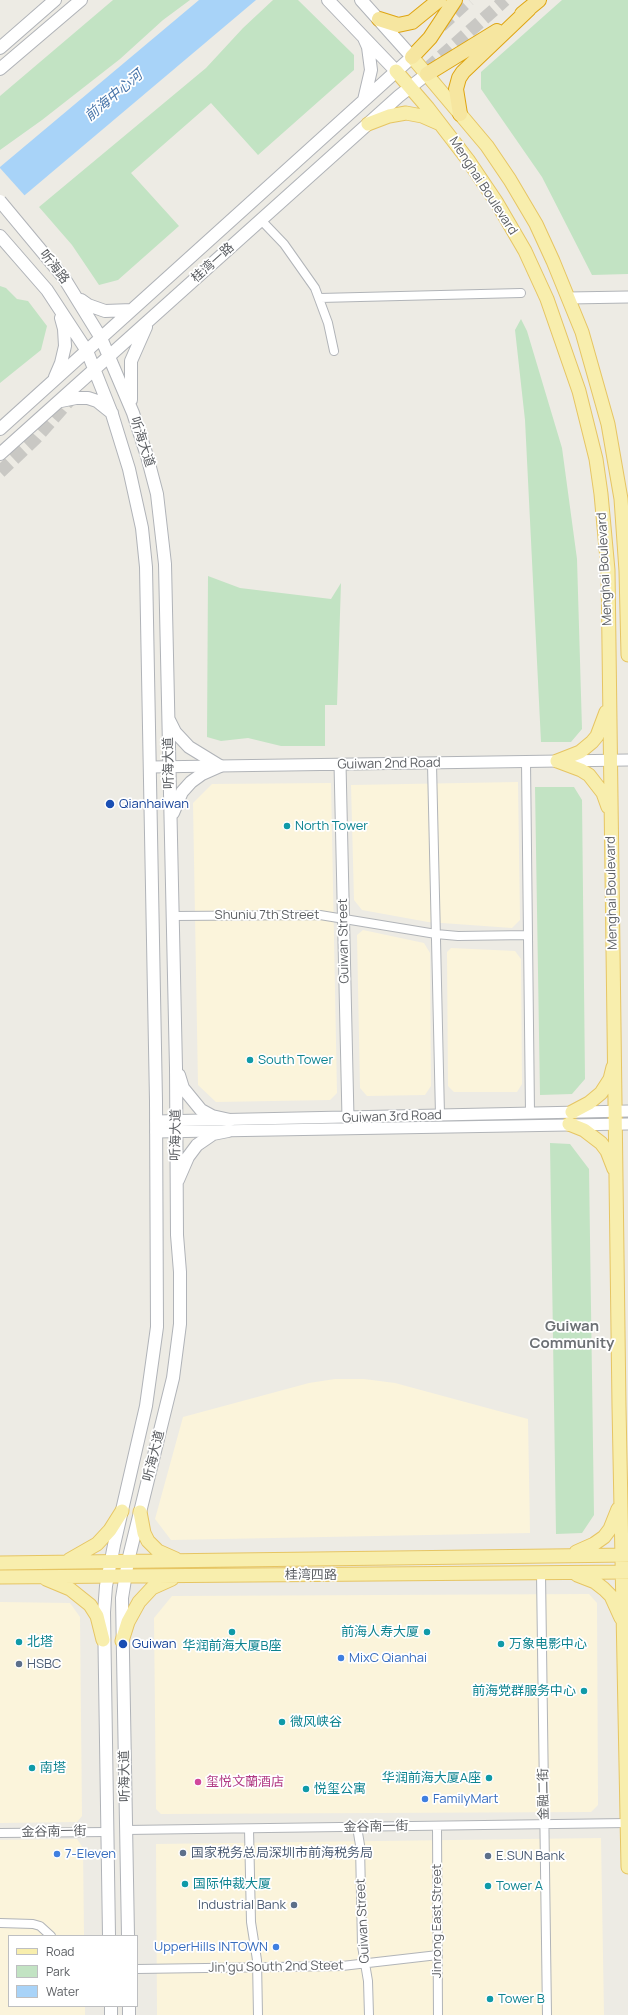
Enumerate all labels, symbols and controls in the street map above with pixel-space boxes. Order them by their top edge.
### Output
water label: 前海中心河 [82,67,146,125]
street label: Menghai Boulevard [445,134,521,238]
street label: 桂湾一路 [188,240,238,286]
street label: 听海路 [36,247,72,287]
street label: 听海大道 [127,415,157,469]
street label: Menghai Boulevard [594,512,616,626]
street label: 听海大道 [161,737,177,789]
street label: Guiwan 2nd Road [337,755,441,773]
place label: Qianhaiwan [119,796,189,812]
marker: Qianhaiwan [104,798,116,810]
place label: North Tower [295,818,368,834]
marker: North Tower [282,821,292,831]
street label: Menghai Boulevard [603,836,621,950]
street label: Guiwan Street [335,898,353,984]
street label: Shuniu 7th Street [215,907,319,923]
place label: South Tower [258,1052,333,1068]
marker: South Tower [245,1055,255,1065]
street label: Guiwan 3rd Road [342,1107,442,1127]
street label: 听海大道 [168,1109,184,1161]
district label: Guiwan Community [530,1318,614,1353]
street label: 听海大道 [140,1429,168,1483]
street label: 桂湾四路 [285,1567,337,1583]
place label: 前海人寿大厦 [341,1624,419,1640]
marker: 华润前海大厦B座 [227,1627,237,1637]
marker: 前海人寿大厦 [422,1627,432,1637]
place label: 北塔 [27,1634,53,1650]
place label: Guiwan [132,1636,176,1652]
place label: 万象电影中心 [509,1636,587,1652]
marker: 北塔 [14,1637,24,1647]
marker: Guiwan [117,1638,129,1650]
place label: 华润前海大厦B座 [183,1638,281,1654]
marker: 万象电影中心 [496,1639,506,1649]
place label: MixC Qianhai [349,1650,427,1666]
marker: MixC Qianhai [336,1653,346,1663]
place label: HSBC [27,1656,61,1672]
marker: HSBC [14,1659,24,1669]
place label: 前海党群服务中心 [472,1683,576,1699]
marker: 前海党群服务中心 [579,1686,589,1696]
place label: 微风峡谷 [290,1714,342,1730]
marker: 微风峡谷 [277,1717,287,1727]
street label: 听海大道 [117,1750,133,1802]
place label: 南塔 [40,1760,66,1776]
marker: 南塔 [27,1763,37,1773]
street label: 金融二街 [536,1768,552,1820]
place label: 华润前海大厦A座 [382,1770,481,1786]
marker: 华润前海大厦A座 [484,1773,494,1783]
place label: 玺悦文蘭酒店 [206,1774,284,1790]
marker: 玺悦文蘭酒店 [193,1777,203,1787]
place label: 悦玺公寓 [314,1781,366,1797]
marker: 悦玺公寓 [301,1784,311,1794]
place label: FamilyMart [433,1791,499,1807]
marker: FamilyMart [420,1794,430,1804]
street label: 金谷南一街 [343,1819,409,1835]
street label: 金谷南一街 [21,1824,87,1840]
place label: 国家税务总局深圳市前海税务局 [191,1845,373,1861]
place label: 7-Eleven [65,1846,116,1862]
marker: 国家税务总局深圳市前海税务局 [178,1848,188,1858]
place label: E.SUN Bank [496,1848,565,1864]
marker: 7-Eleven [52,1849,62,1859]
marker: E.SUN Bank [483,1851,493,1861]
street label: Jinrong East Street [429,1864,445,1978]
place label: 国际仲裁大厦 [193,1876,271,1892]
street label: Guiwan Street [353,1878,373,1964]
place label: Tower A [496,1878,543,1894]
marker: 国际仲裁大厦 [180,1879,190,1889]
marker: Tower A [483,1881,493,1891]
place label: Industrial Bank [198,1897,286,1913]
marker: Industrial Bank [289,1900,299,1910]
legend [8,1935,138,2007]
place label: UpperHills INTOWN [154,1939,268,1955]
marker: UpperHills INTOWN [271,1942,281,1952]
text: Road [46,1943,74,1960]
street label: Jin‘gu South 2nd Steet [208,1958,344,1976]
text: Park [46,1963,70,1980]
text: Water [46,1983,79,2000]
place label: Tower B [498,1991,545,2007]
marker: Tower B [485,1994,495,2004]

